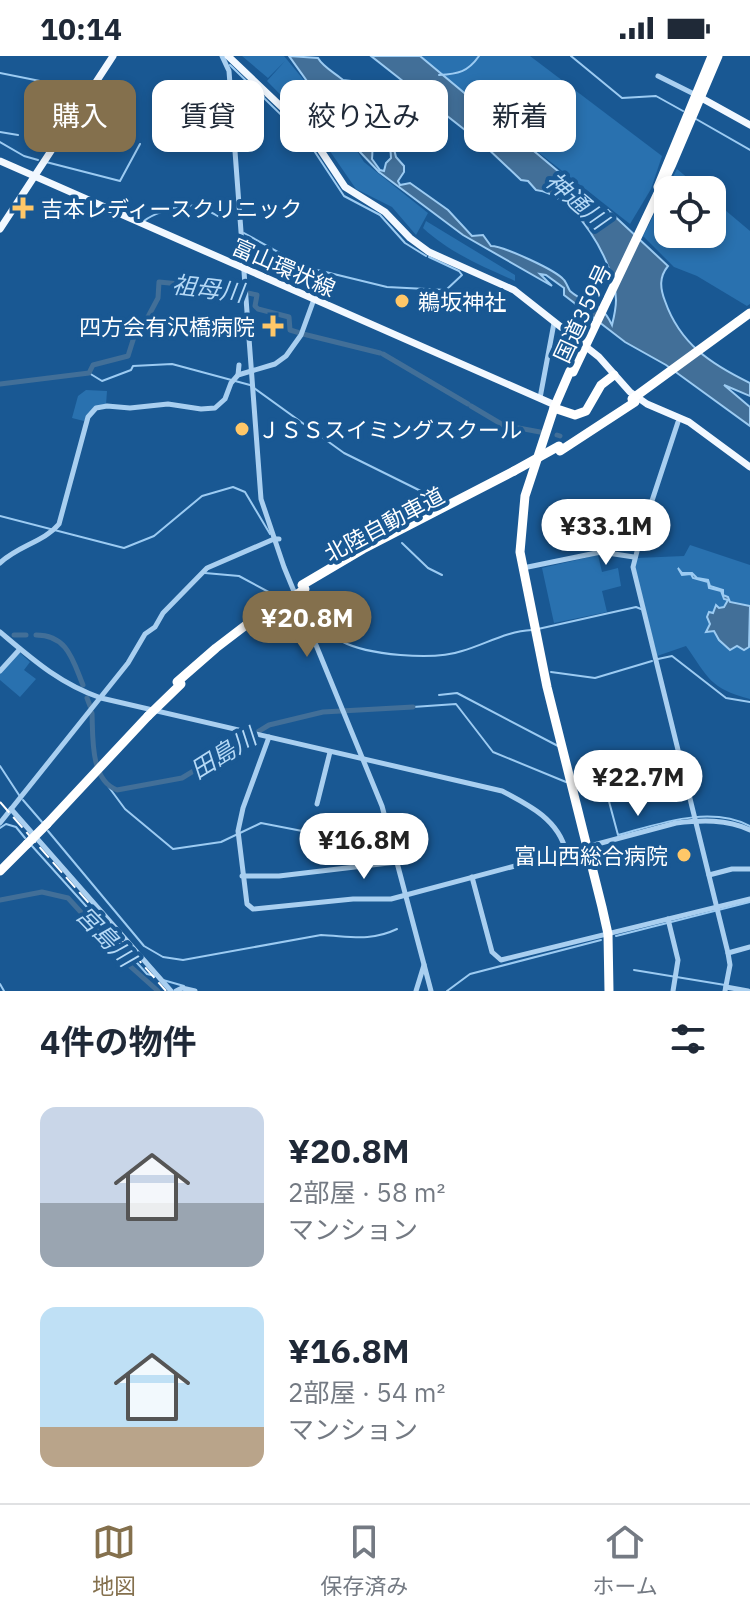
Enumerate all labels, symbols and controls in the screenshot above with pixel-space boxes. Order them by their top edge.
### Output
text: 10:14 [40,9,122,48]
chip: 購入 [24,80,136,152]
chip: 賃貸 [152,80,264,152]
chip: 絞り込み [280,80,448,152]
chip: 新着 [464,80,576,152]
water label: 神通川 [539,164,617,238]
map controls [654,176,726,248]
button: locate [654,176,726,248]
place label: 吉本レディースクリニック [41,194,302,223]
marker: 吉本レディースクリニック [12,197,34,219]
street label: 富山環状線 [228,231,340,303]
street label: 国道359号 [547,259,617,367]
water label: 祖母川 [170,268,249,309]
place label: 鵜坂神社 [418,287,506,316]
marker: 鵜坂神社 [393,292,411,310]
place label: 四方会有沢橋病院 [79,312,255,341]
marker: 四方会有沢橋病院 [262,315,284,337]
place label: ＪＳＳスイミングスクール [258,415,522,444]
marker: ＪＳＳスイミングスクール [233,420,251,438]
street label: 北陸自動車道 [319,480,449,568]
pin: ¥33.1M [541,499,671,567]
text: ¥33.1M [559,508,653,542]
pin: ¥20.8M [242,591,372,659]
text: ¥20.8M [260,600,354,634]
water label: 田島川 [184,719,265,786]
pin: ¥22.7M [573,750,703,818]
text: ¥22.7M [591,759,685,793]
pin: ¥16.8M [299,813,429,881]
text: ¥16.8M [317,822,411,856]
place label: 富山西総合病院 [514,841,668,870]
marker: 富山西総合病院 [675,846,693,864]
water label: 宮島川 [69,899,145,975]
icon: filters [666,1017,710,1061]
text: 4件の物件 [40,1019,196,1063]
text: ¥20.8M [288,1128,410,1172]
icon: home [104,1139,200,1235]
text: 2部屋 · 58 m² [288,1175,445,1209]
text: マンション [288,1212,418,1246]
text: ¥16.8M [288,1328,410,1372]
icon: home [104,1339,200,1435]
text: 2部屋 · 54 m² [288,1375,445,1409]
text: マンション [288,1412,418,1446]
tab: 地図 [92,1520,136,1600]
tab: 保存済み [320,1520,408,1600]
tab: ホーム [593,1520,658,1600]

